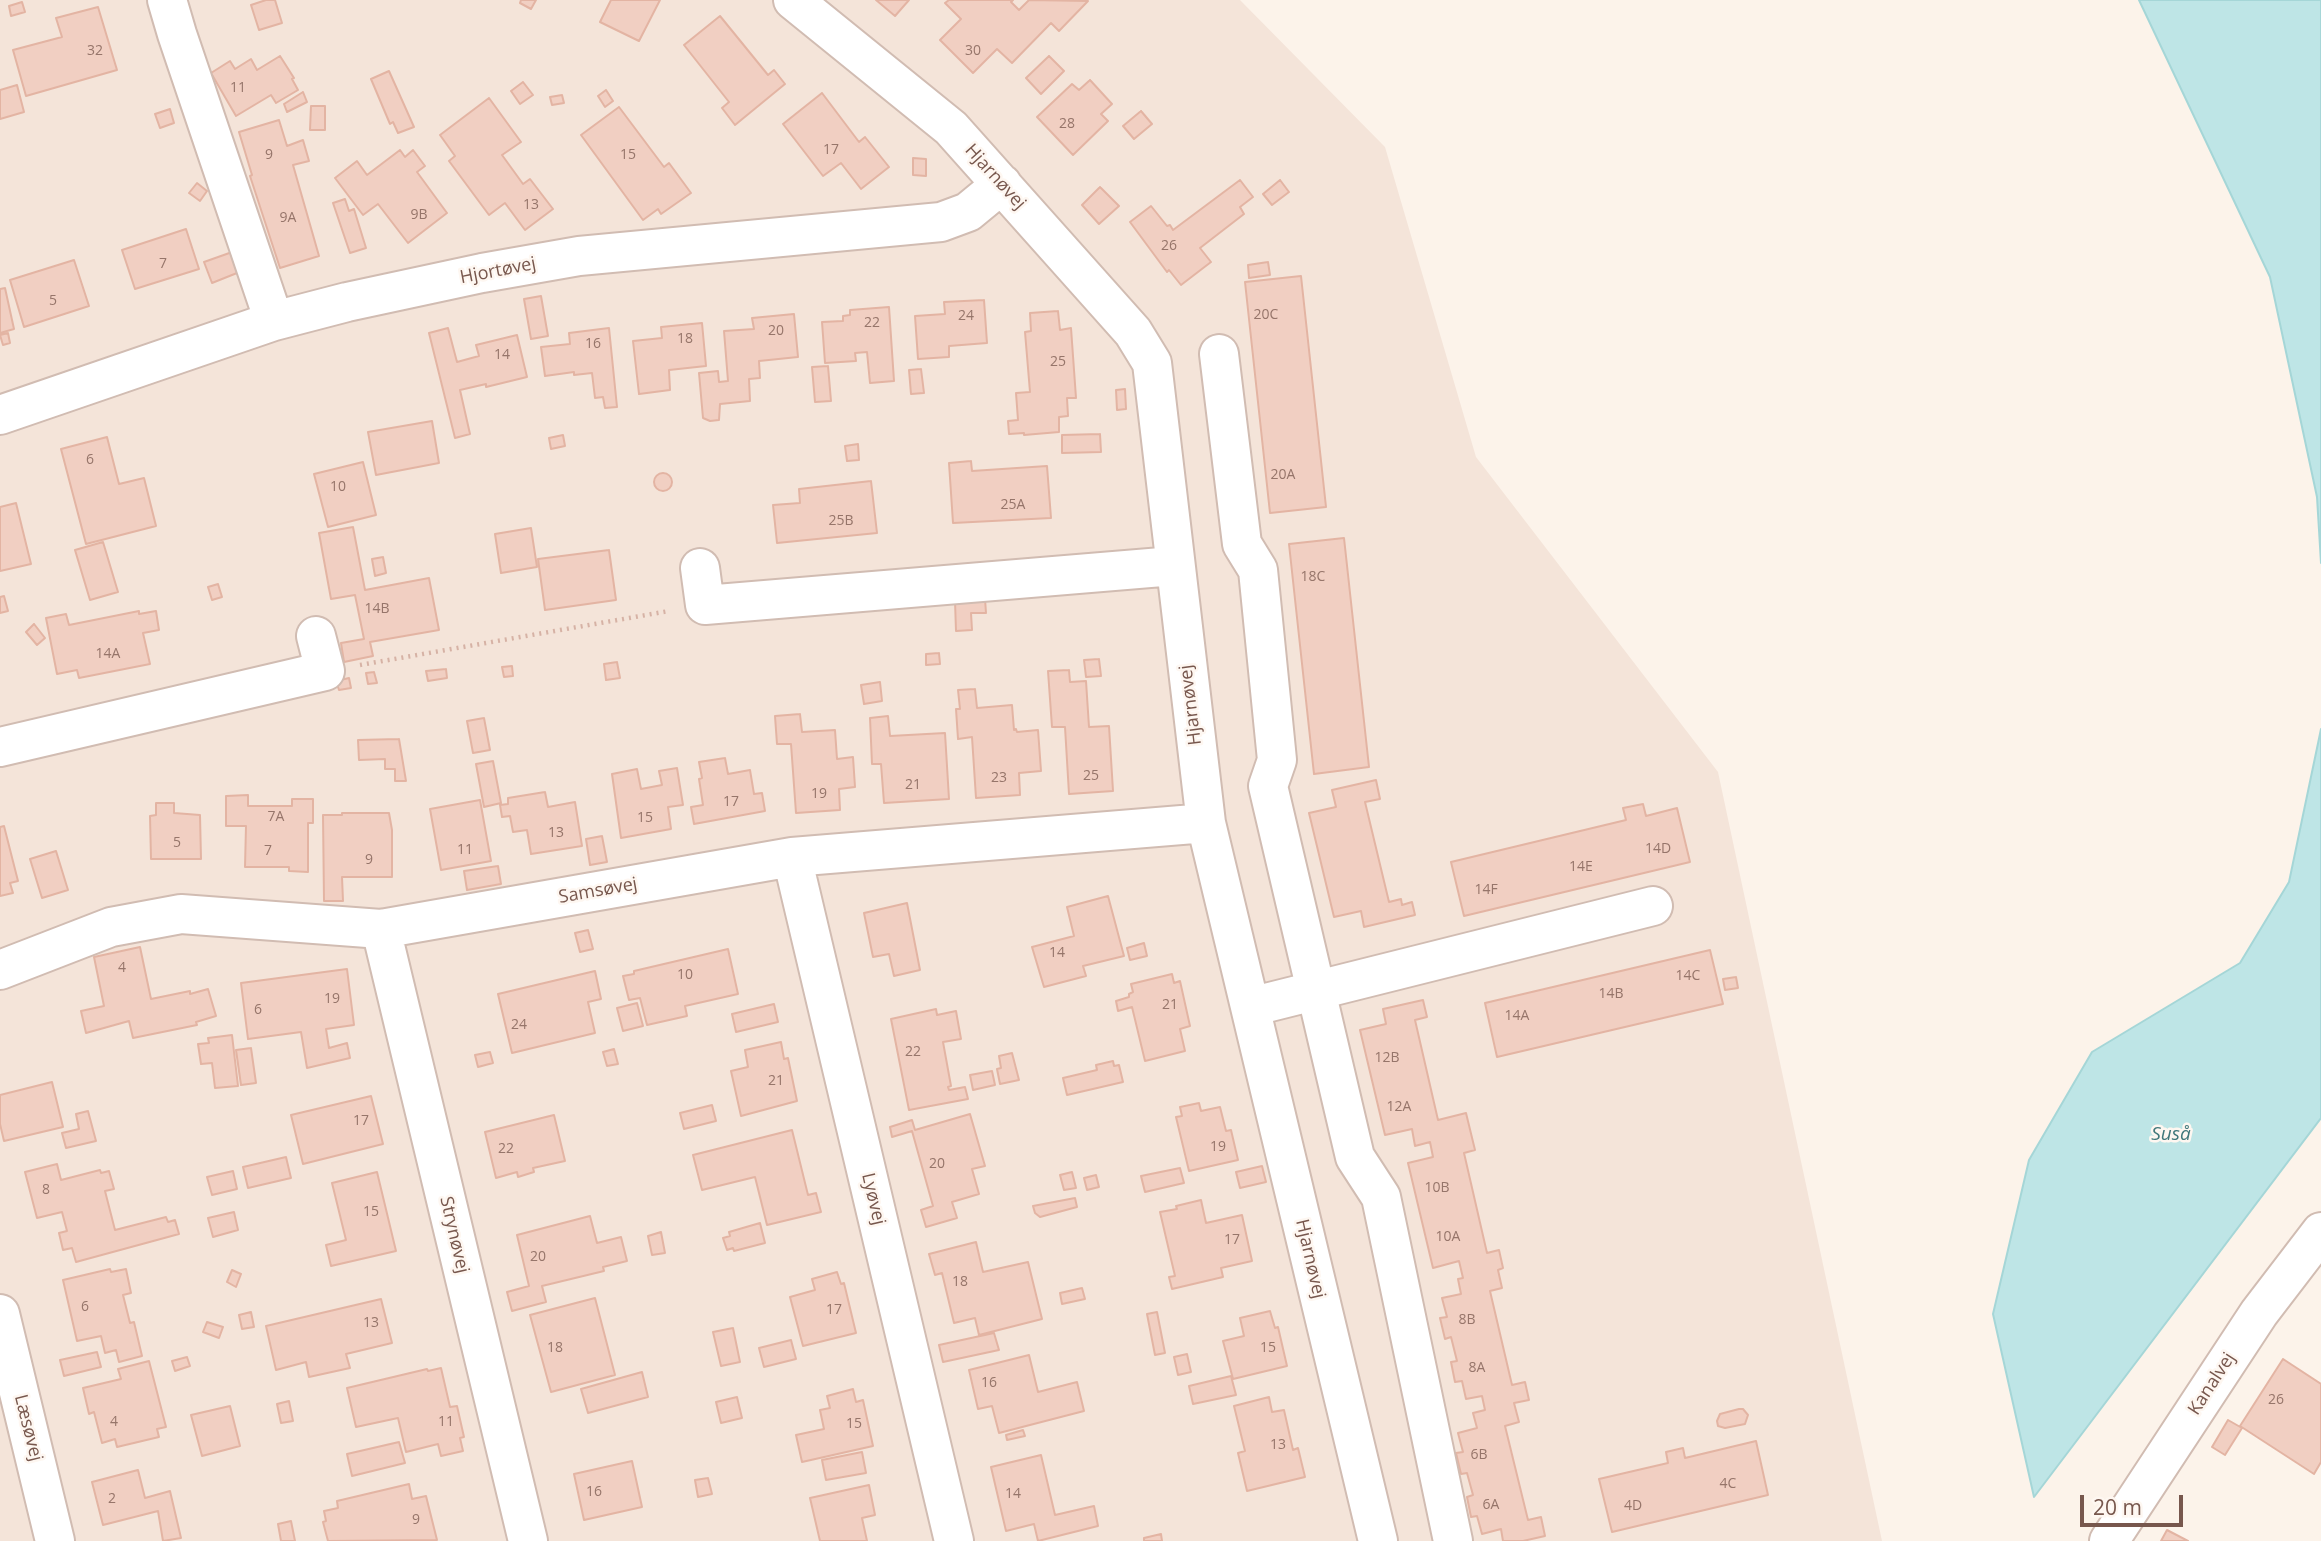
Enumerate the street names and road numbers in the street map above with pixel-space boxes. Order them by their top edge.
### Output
street label: Hjarnøvej [960,140,1030,214]
street label: Hjortøvej [458,253,538,289]
street label: Hjarnøvej [1175,664,1207,746]
street label: Samsøvej [557,873,639,909]
street label: Lyøvej [857,1171,889,1227]
street label: Strynøvej [435,1194,473,1276]
street label: Hjarnøvej [1290,1217,1330,1301]
street label: Kanalvej [2184,1349,2240,1419]
street label: Læsøvej [9,1392,47,1464]

